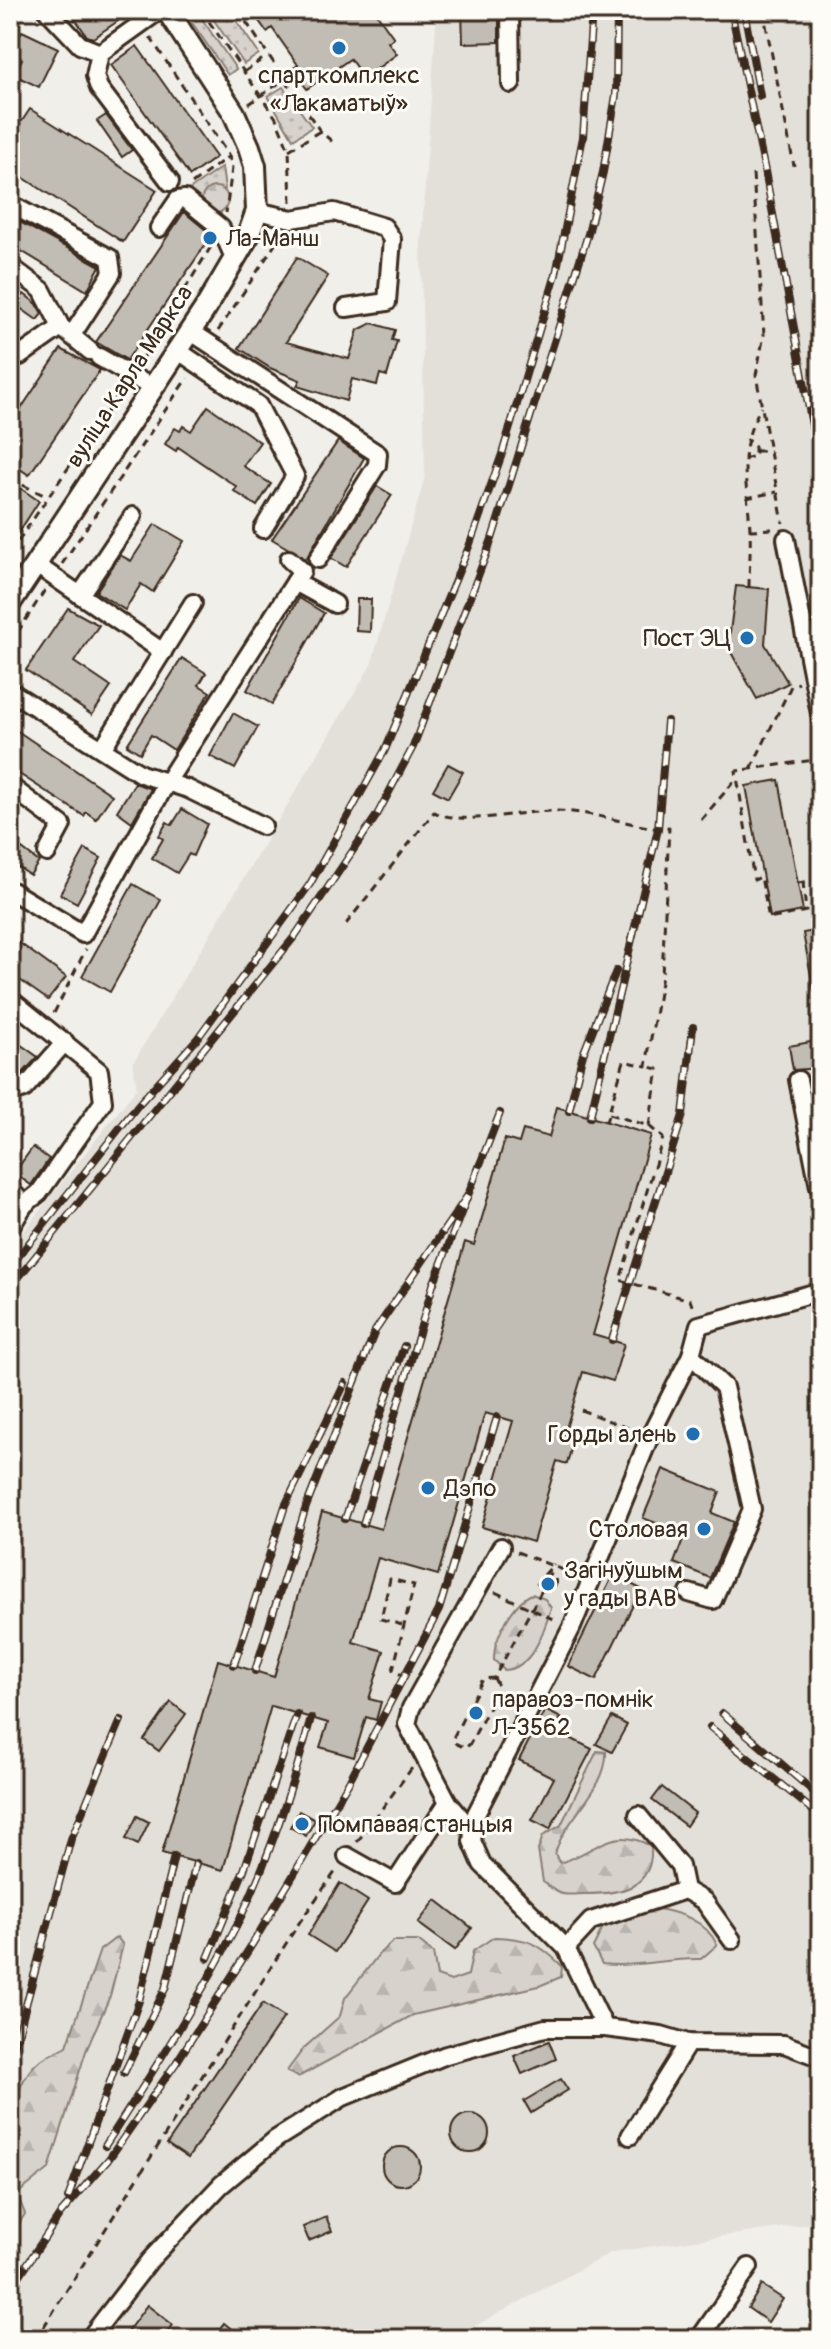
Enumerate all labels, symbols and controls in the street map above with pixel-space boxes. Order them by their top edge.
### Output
marker: спарткомплекс «Лакаматыў» [330,39,348,57]
place label: спарткомплекс «Лакаматыў» [258,61,420,118]
place label: Ла-Манш [225,224,319,253]
marker: Ла-Манш [201,229,219,247]
street label: вуліца Карла Маркса [60,280,199,473]
place label: Пост ЭЦ [643,624,731,653]
marker: Пост ЭЦ [738,629,756,647]
place label: Горды алень [548,1420,677,1449]
marker: Горды алень [684,1425,702,1443]
place label: Дэпо [443,1474,497,1503]
marker: Дэпо [419,1479,437,1497]
place label: Столовая [589,1515,688,1544]
marker: Столовая [695,1520,713,1538]
place label: Загінуўшым у гады ВАВ [563,1556,683,1613]
marker: Загінуўшым у гады ВАВ [539,1575,557,1593]
place label: паравоз-помнік Л-3562 [491,1685,654,1742]
marker: паравоз-помнік Л-3562 [467,1704,485,1722]
place label: Помпавая станцыя [318,1810,513,1839]
marker: Помпавая станцыя [293,1815,311,1833]

